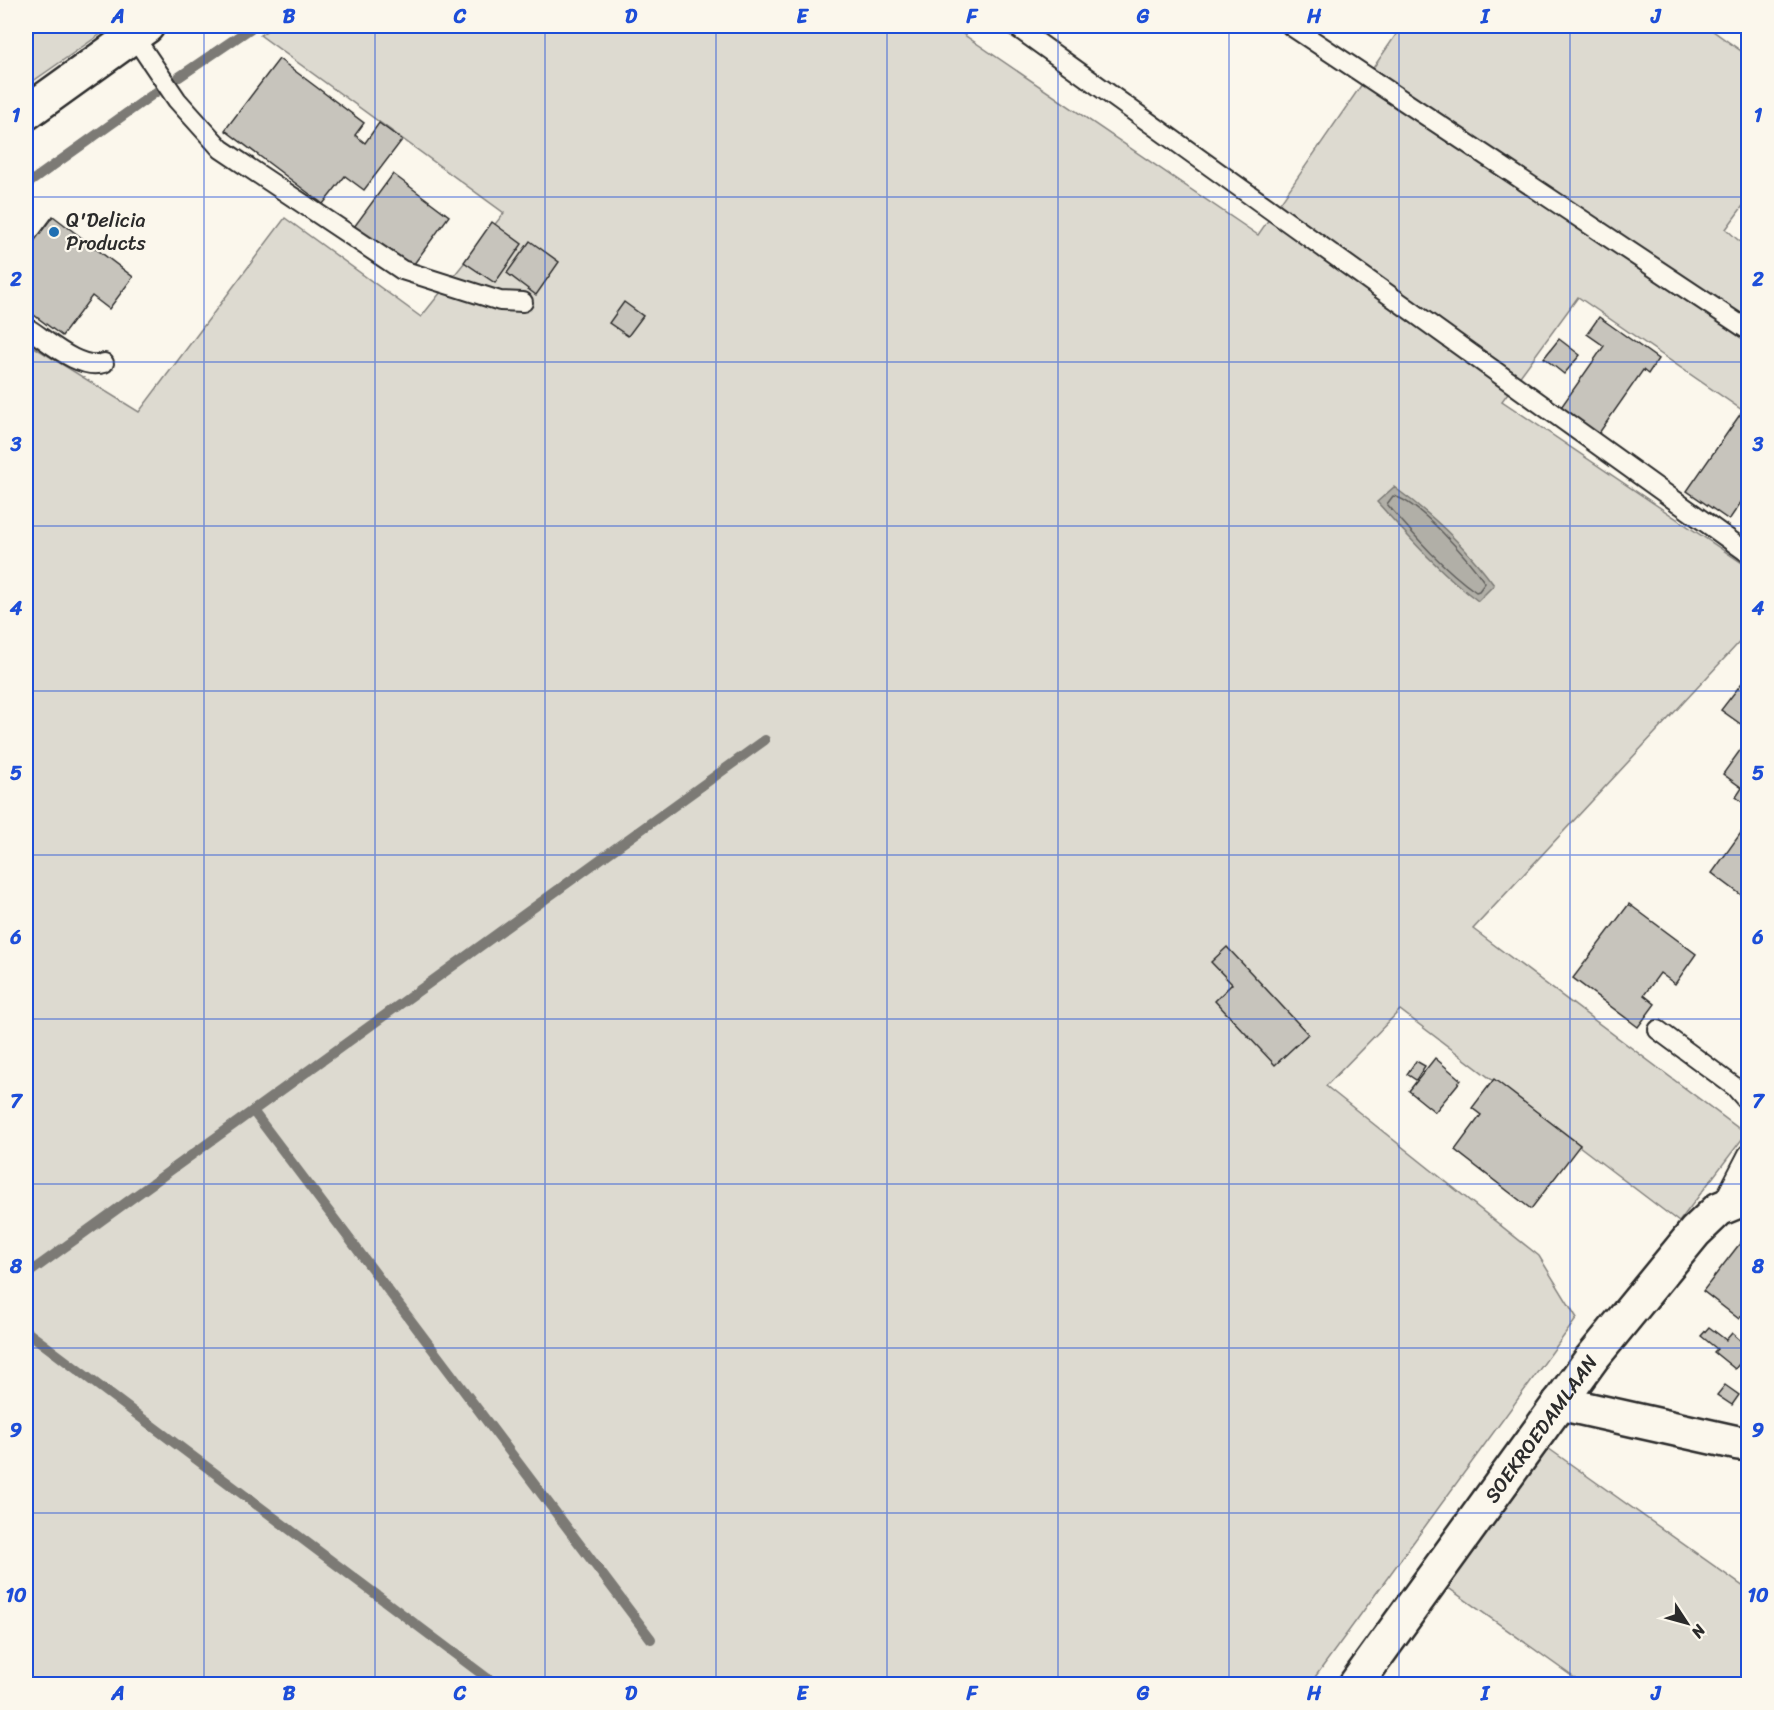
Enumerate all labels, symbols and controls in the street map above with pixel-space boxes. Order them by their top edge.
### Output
text: A [110,0,125,34]
text: B [283,0,296,34]
text: C [453,0,467,34]
text: D [625,0,638,34]
text: E [796,0,809,34]
text: F [966,0,979,34]
text: G [1136,0,1150,34]
text: H [1306,0,1322,34]
text: I [1480,0,1491,34]
text: J [1650,0,1662,34]
text: 1 [12,98,21,133]
text: 1 [1754,98,1763,133]
place label: Q'Delicia Products [66,203,146,261]
marker: Q'Delicia Products [47,225,61,239]
text: 2 [9,262,22,297]
text: 2 [1751,262,1764,297]
text: 3 [10,427,22,462]
text: 3 [1752,427,1764,462]
text: 4 [9,591,23,626]
text: 4 [1751,591,1765,626]
text: 5 [10,756,22,791]
text: 5 [1752,756,1764,791]
text: 6 [9,920,22,955]
text: 6 [1751,920,1764,955]
text: 7 [10,1084,23,1119]
text: 7 [1752,1084,1765,1119]
text: 8 [9,1249,23,1284]
text: 8 [1751,1249,1765,1284]
street label: SOEKROEDAMLAAN [1475,1347,1607,1511]
text: 9 [10,1413,22,1448]
text: 9 [1752,1413,1764,1448]
text: 10 [5,1578,27,1613]
text: 10 [1747,1578,1769,1613]
north arrow [1657,1593,1717,1653]
text: N [1683,1618,1714,1645]
text: A [110,1676,125,1710]
text: B [283,1676,296,1710]
text: C [453,1676,467,1710]
text: D [625,1676,638,1710]
text: E [796,1676,809,1710]
text: F [966,1676,979,1710]
text: G [1136,1676,1150,1710]
text: H [1306,1676,1322,1710]
text: I [1480,1676,1491,1710]
text: J [1650,1676,1662,1710]

